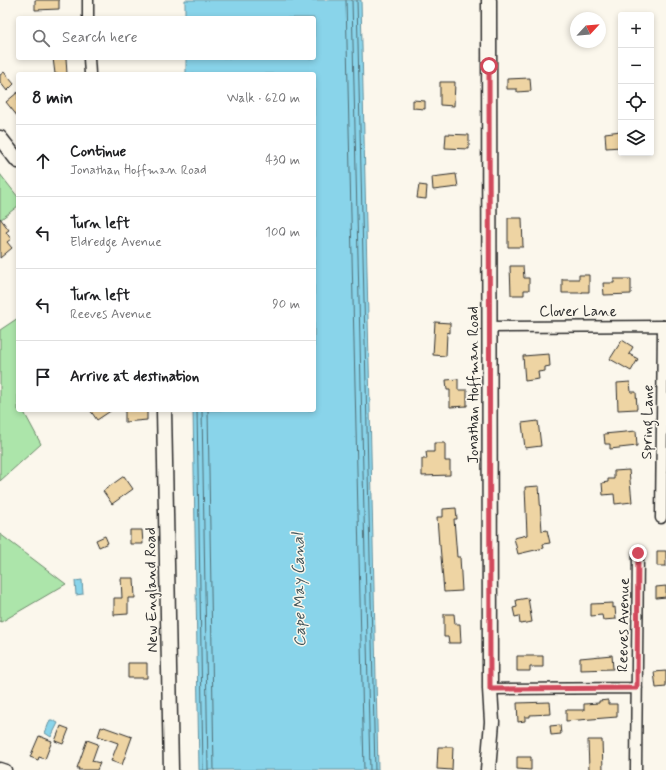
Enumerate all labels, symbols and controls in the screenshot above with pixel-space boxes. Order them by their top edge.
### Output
north arrow [570,12,606,48]
map controls [618,12,654,156]
button: + [618,12,654,48]
search box [16,16,316,60]
icon: search [30,27,52,49]
text: Search here [62,28,138,48]
button: − [618,48,654,84]
route start [480,57,498,75]
button: locate [618,84,654,120]
text: 8 min [32,87,73,109]
text: Walk · 620 m [227,90,300,107]
button: layers [618,120,654,156]
text: Continue [70,142,126,162]
icon: ahead [32,150,54,172]
text: 430 m [265,152,300,169]
text: Jonathan Hoffman Road [70,162,207,179]
text: Turn left [70,214,130,234]
icon: left [32,222,54,244]
text: 100 m [265,224,300,241]
text: Eldredge Avenue [70,234,162,251]
text: Turn left [70,286,130,306]
icon: left [32,294,54,316]
text: 90 m [272,296,300,313]
street label: Clover Lane [539,302,617,322]
text: Reeves Avenue [70,306,152,323]
street label: Jonathan Hoffman Road [464,306,484,464]
icon: arrive [32,366,54,388]
text: Arrive at destination [70,367,199,387]
street label: Spring Lane [637,384,660,460]
street label: New England Road [141,527,163,653]
water label: Cape May Canal [288,532,311,647]
route end [629,544,647,562]
street label: Reeves Avenue [613,578,635,672]

